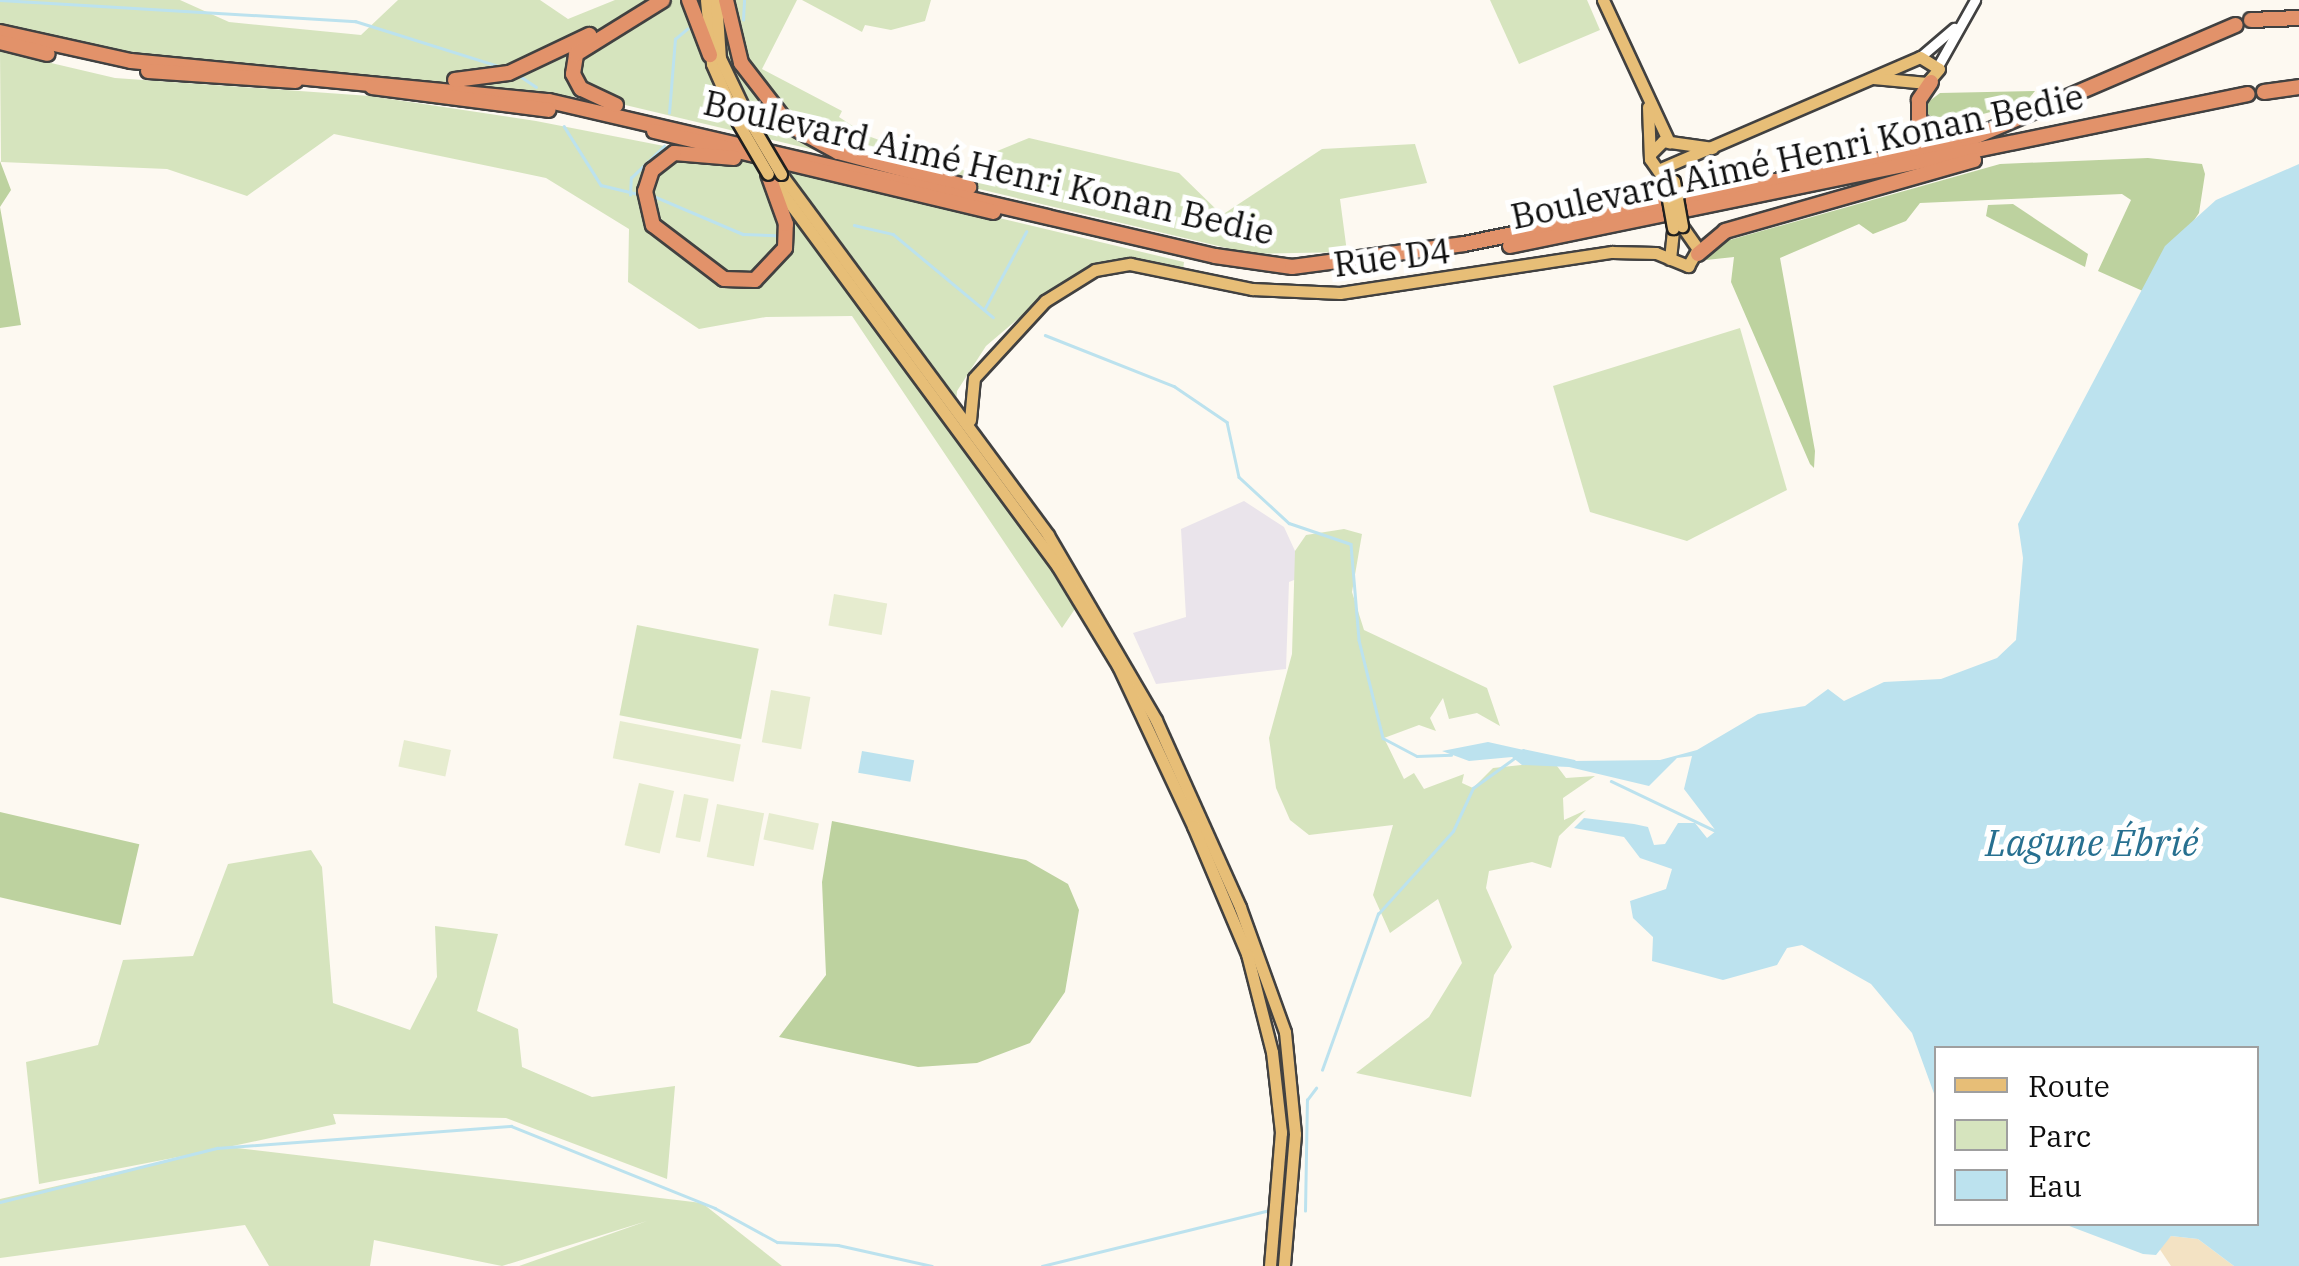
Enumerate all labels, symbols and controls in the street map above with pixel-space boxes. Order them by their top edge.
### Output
street label: Boulevard Aimé Henri Konan Bedie [1507,75,2087,237]
street label: Boulevard Aimé Henri Konan Bedie [700,81,1278,253]
street label: Rue D4 [1331,229,1453,285]
water label: Lagune Ébrié [1985,819,2199,865]
legend [1934,1046,2259,1226]
text: Route [2028,1066,2110,1105]
text: Parc [2028,1116,2091,1155]
text: Eau [2028,1166,2082,1205]

